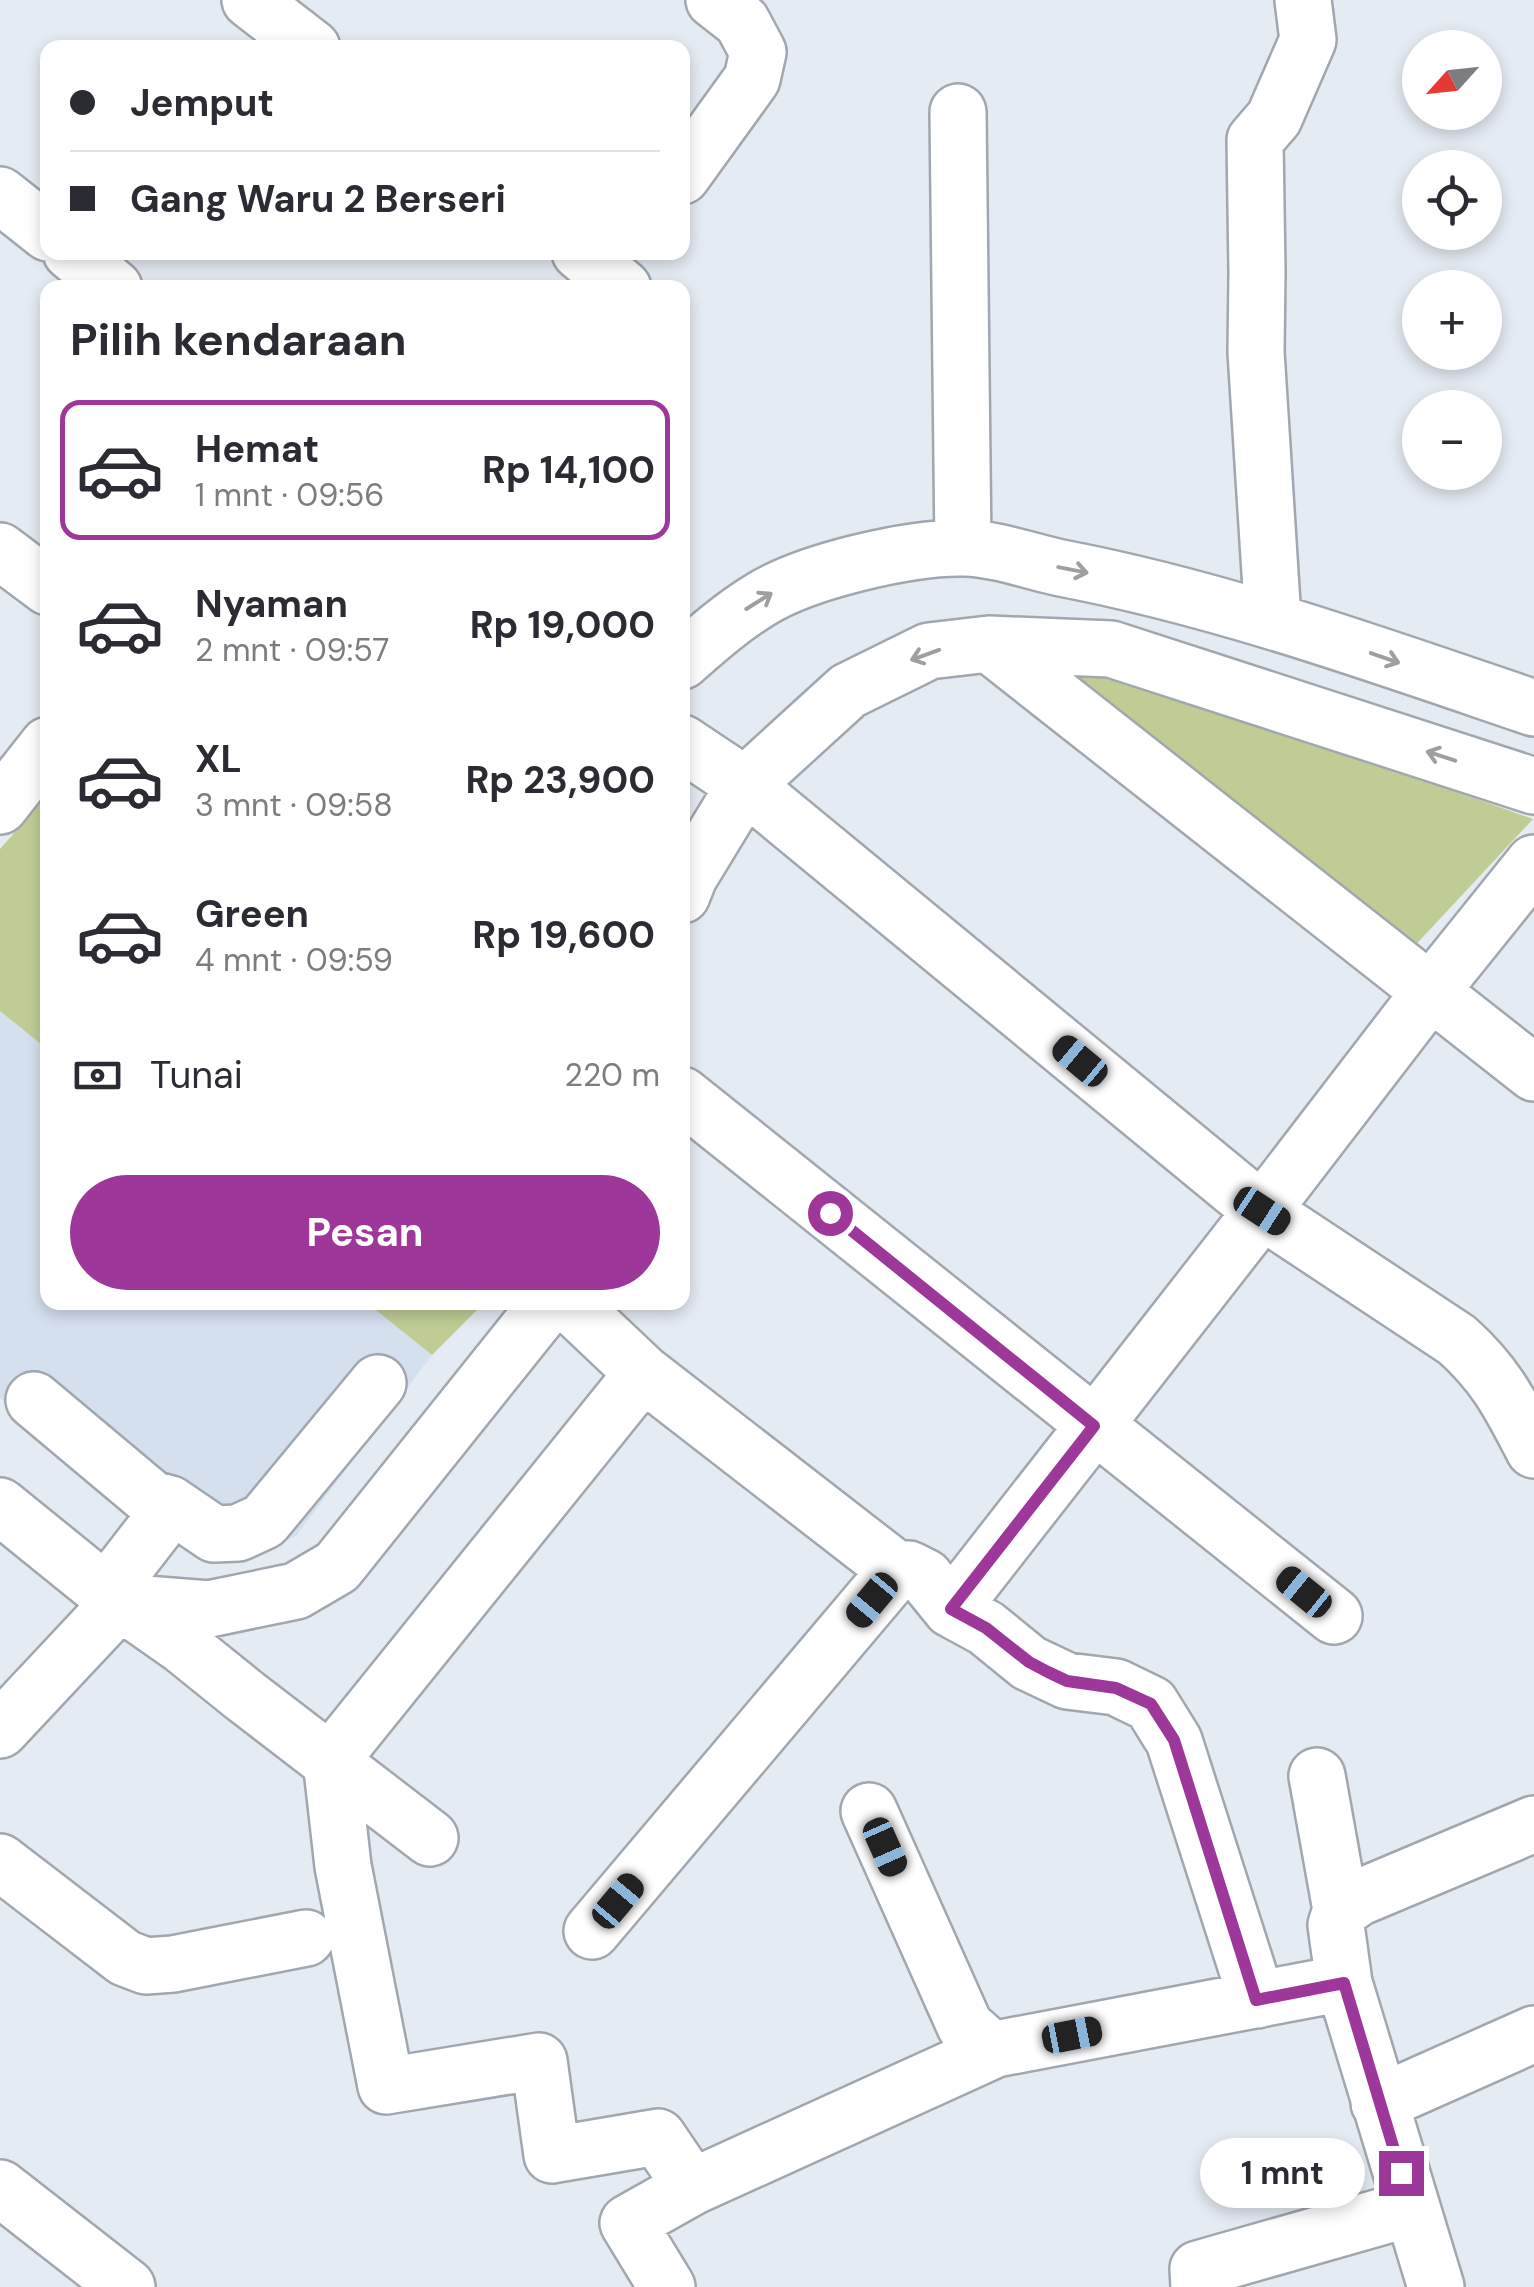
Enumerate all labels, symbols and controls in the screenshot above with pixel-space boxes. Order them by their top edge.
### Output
north arrow [1402,30,1502,130]
map controls [1402,30,1502,490]
text: Jemput [130,78,274,128]
button: locate [1402,150,1502,250]
text: Gang Waru 2 Berseri [130,174,506,224]
button: + [1402,270,1502,370]
text: Pilih kendaraan [70,310,406,369]
button: − [1402,390,1502,490]
text: Hemat [195,424,319,474]
icon: car [75,425,165,515]
text: Rp 14,100 [482,445,655,495]
text: 1 mnt · 09:56 [195,474,384,516]
one-way arrow [1056,561,1088,580]
text: Nyaman [195,579,348,629]
icon: car [75,580,165,670]
one-way arrow [744,591,773,611]
text: Rp 19,000 [470,600,655,650]
text: 2 mnt · 09:57 [195,629,389,671]
one-way arrow [910,647,941,665]
one-way arrow [1369,650,1400,668]
text: XL [195,734,242,784]
icon: car [75,735,165,825]
one-way arrow [1426,746,1458,764]
text: Rp 23,900 [465,755,655,805]
text: 3 mnt · 09:58 [195,784,393,826]
text: Green [195,889,309,939]
icon: car [75,890,165,980]
text: Rp 19,600 [472,910,655,960]
text: 4 mnt · 09:59 [195,939,393,981]
car [1047,1030,1113,1092]
icon: cash [70,1048,125,1103]
text: Tunai [150,1050,243,1100]
text: 220 m [565,1054,660,1096]
button: Pesan [70,1175,660,1290]
car [1229,1182,1295,1240]
route start [808,1191,853,1236]
car [1271,1561,1337,1623]
car [841,1567,903,1633]
car [859,1813,911,1881]
car [587,1868,649,1934]
car [1040,2015,1104,2055]
callout: 1 mnt [1201,2138,1366,2208]
route end [1379,2151,1424,2196]
text: 1 mnt [1241,2152,1324,2194]

